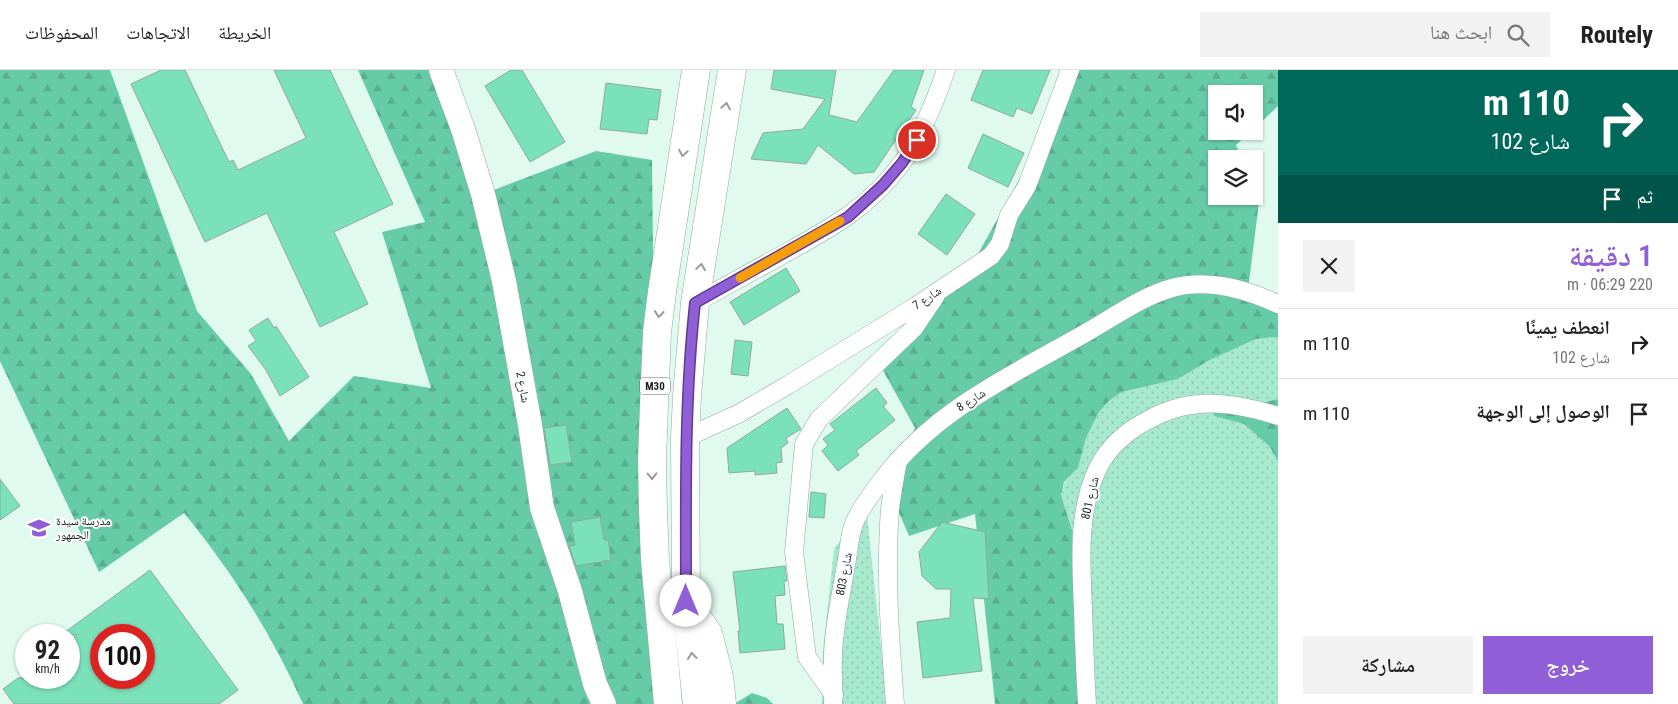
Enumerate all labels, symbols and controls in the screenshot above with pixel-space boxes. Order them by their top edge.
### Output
search box [1200,12,1550,57]
text: ابحث هنا [1430,21,1492,44]
icon: search [1504,21,1532,49]
text: Routely [1580,21,1653,49]
text: المحفوظات [25,22,98,43]
text: الاتجاهات [126,22,190,43]
text: الخريطة [218,22,271,43]
text: 110 m [1483,83,1570,124]
map controls [1208,85,1263,205]
button: sound [1208,85,1263,140]
icon: right [1588,90,1653,155]
one-way arrow [721,102,731,111]
pin [896,119,938,161]
icon: arrive [903,126,931,154]
text: شارع 102 [1491,129,1570,154]
one-way arrow [678,149,689,157]
button: layers [1208,150,1263,205]
icon: arrive [1598,185,1626,213]
text: ثم [1636,185,1653,208]
text: 1 دقيقة [1569,238,1653,273]
button: close [1303,240,1355,292]
one-way arrow [695,262,705,271]
text: 220 m · 06:29 [1567,275,1653,294]
street label: شارع 7 [910,283,945,313]
one-way arrow [654,310,665,318]
text: انعطف يمينًا [1525,316,1610,339]
icon: right [1625,330,1653,358]
text: 110 m [1303,332,1350,355]
text: شارع 102 [1552,348,1610,367]
street label: شارع 2 [512,370,533,404]
road number: M30 [640,378,670,394]
street label: شارع 8 [954,386,989,415]
text: الوصول إلى الوجهة [1476,400,1610,423]
icon: arrive [1625,400,1653,428]
text: 110 m [1303,402,1350,425]
one-way arrow [647,472,657,480]
street label: شارع 801 [1078,475,1103,521]
place label: مدرسة سيدة الجمهور [55,514,111,542]
school or university icon: مدرسة سيدة الجمهور [26,515,52,541]
street label: شارع 803 [833,551,856,597]
position arrow [659,574,711,626]
speed limit sign: 100 [90,624,155,689]
text: 92 [35,636,60,665]
button: مشاركة [1303,636,1473,694]
button: خروج [1483,636,1653,694]
one-way arrow [687,651,698,659]
text: km/h [35,662,60,676]

